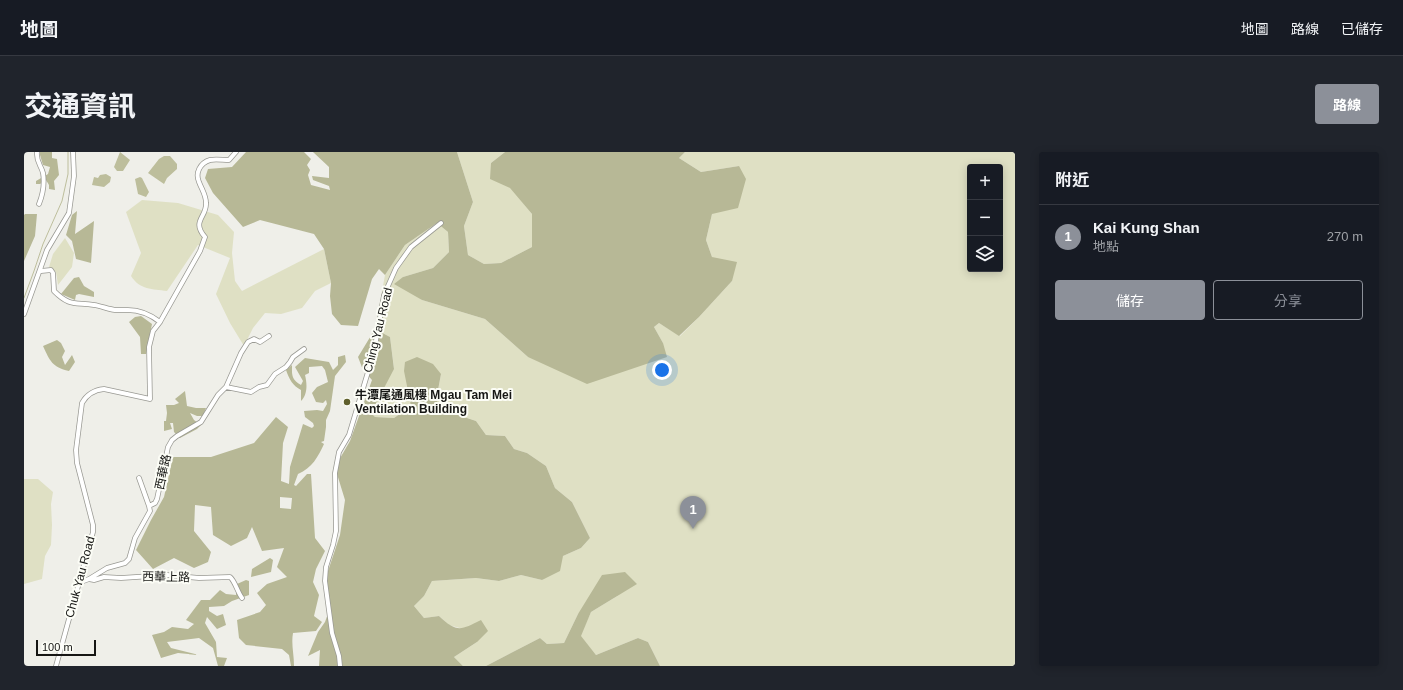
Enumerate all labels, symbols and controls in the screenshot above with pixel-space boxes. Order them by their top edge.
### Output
text: 地圖 [20,19,58,40]
text: 地圖 [1241,21,1269,37]
text: 路線 [1291,21,1319,37]
text: 已儲存 [1341,21,1383,37]
button: 路線 [1315,84,1379,124]
text: 交通資訊 [24,91,136,122]
map controls [967,164,1003,272]
button: + [967,164,1003,200]
text: 附近 [1055,171,1089,190]
button: − [967,200,1003,236]
text: Kai Kung Shan [1093,219,1200,236]
text: 1 [1064,229,1072,244]
text: 270 m [1327,229,1363,244]
button: layers [967,236,1003,272]
text: 地點 [1093,239,1119,254]
button: 儲存 [1055,280,1205,320]
button: 分享 [1213,280,1363,320]
street label: Ching Yau Road [361,286,395,374]
your location [652,360,672,380]
place label: 牛潭尾通風樓 Mgau Tam Mei Ventilation Building [355,388,512,416]
marker: 牛潭尾通風樓 Mgau Tam Mei Ventilation Building [342,397,352,407]
street label: 西華路 [152,453,174,491]
pin: 1 [680,496,706,529]
street label: Chuk Yau Road [62,535,98,619]
street label: 西華上路 [142,570,190,584]
scale bar [36,638,96,657]
text: 100 m [42,641,73,653]

